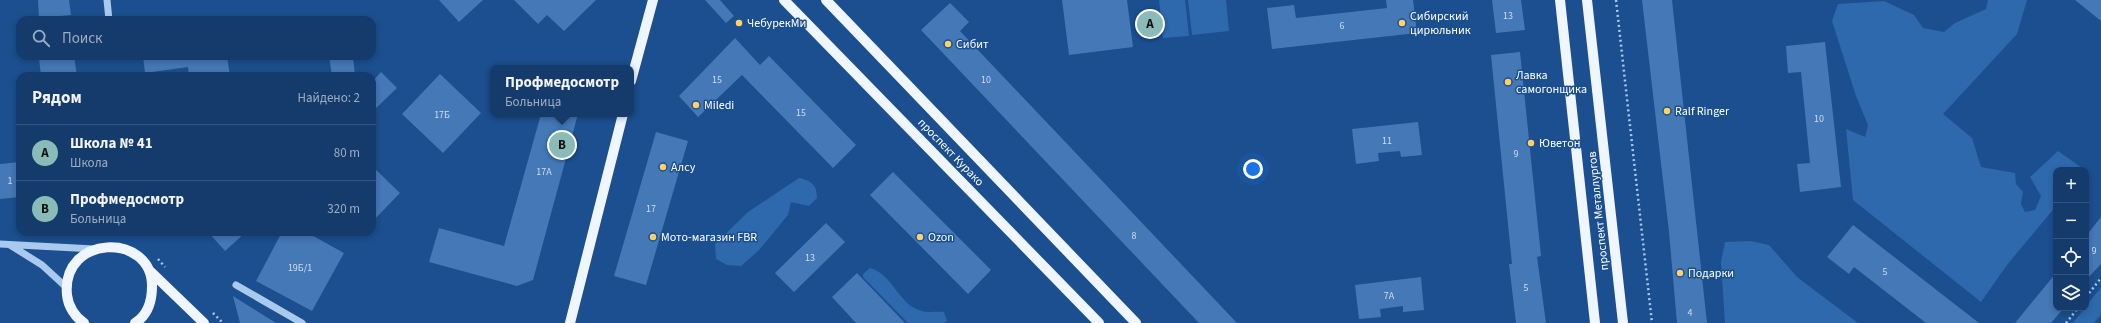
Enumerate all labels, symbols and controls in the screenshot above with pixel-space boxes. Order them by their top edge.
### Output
place label: Сибирский цирюльник [1410,8,1471,39]
pin: A [1137,9,1163,39]
house number: 13 [1503,9,1513,23]
place label: ЧебурекМи [747,15,806,32]
search box [16,16,376,60]
marker: ЧебурекМи [734,18,744,28]
marker: Сибирский цирюльник [1397,18,1407,28]
house number: 6 [1340,19,1345,33]
icon: search [30,27,52,49]
text: Поиск [62,28,103,49]
place label: Сибит [956,36,989,53]
marker: Сибит [943,39,953,49]
popup [490,65,634,117]
place label: Лавка самогонщика [1516,67,1587,98]
text: Профмедосмотр [505,72,619,93]
house number: 15 [712,73,722,87]
house number: 10 [981,73,991,87]
marker: Лавка самогонщика [1503,77,1513,87]
text: Рядом [32,86,82,110]
text: Найдено: 2 [298,89,360,107]
text: Больница [505,93,561,111]
place label: Miledi [704,97,734,114]
marker: Miledi [691,100,701,110]
place label: Ralf Ringer [1675,103,1730,120]
house number: 15 [796,106,806,120]
marker: Ralf Ringer [1662,106,1672,116]
house number: 17Б [434,108,450,122]
house number: 10 [1814,112,1824,126]
street label: проспект Курако [914,115,988,190]
pin: B [549,130,575,160]
text: Школа № 41 [70,133,153,154]
house number: 11 [1382,134,1392,148]
place label: Юветон [1539,135,1580,152]
marker: Юветон [1526,138,1536,148]
text: A [41,144,49,162]
text: 80 m [334,144,360,162]
house number: 9 [1514,147,1519,161]
street label: проспект Металлургов [1584,151,1613,271]
text: Школа [70,154,108,172]
place label: Алсу [671,159,696,176]
your location [1243,159,1263,179]
marker: Алсу [658,162,668,172]
house number: 17А [536,165,552,179]
map controls [2053,167,2089,311]
button: + [2053,167,2089,203]
house number: 1 [8,174,13,188]
text: Профмедосмотр [70,189,184,210]
text: B [41,200,49,218]
text: 320 m [327,200,360,218]
house number: 17 [646,202,656,216]
button: − [2053,203,2089,239]
text: Больница [70,210,126,228]
place label: Мото-магазин FBR [661,229,757,246]
place label: Ozon [928,229,954,246]
house number: 8 [1132,229,1137,243]
marker: Мото-магазин FBR [648,232,658,242]
marker: Ozon [915,232,925,242]
button: locate [2053,239,2089,275]
house number: 9 [2092,244,2097,258]
house number: 13 [805,251,815,265]
house number: 19Б/1 [288,261,312,275]
place label: Подарки [1688,265,1734,282]
house number: 5 [1883,265,1888,279]
marker: Подарки [1675,268,1685,278]
button: layers [2053,275,2089,311]
house number: 5 [1524,281,1529,295]
house number: 7А [1384,289,1395,303]
house number: 4 [1688,306,1693,320]

